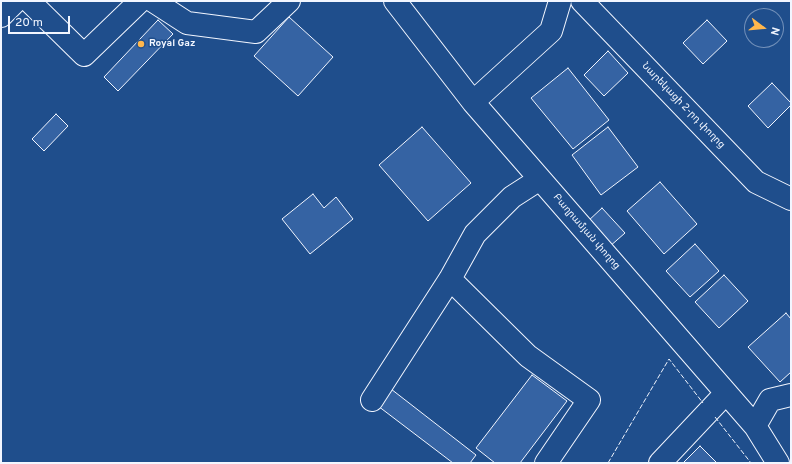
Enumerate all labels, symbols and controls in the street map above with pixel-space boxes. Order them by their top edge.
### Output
scale bar [10,8,72,34]
north arrow [744,8,784,48]
text: 20 m [15,15,43,31]
text: N [767,25,782,37]
place label: Royal Gaz [149,38,195,50]
marker: Royal Gaz [136,39,146,49]
street label: Նարեկացի 2-րդ փողոց [639,61,727,151]
street label: Բաղրամյան փողոց [550,192,622,272]

